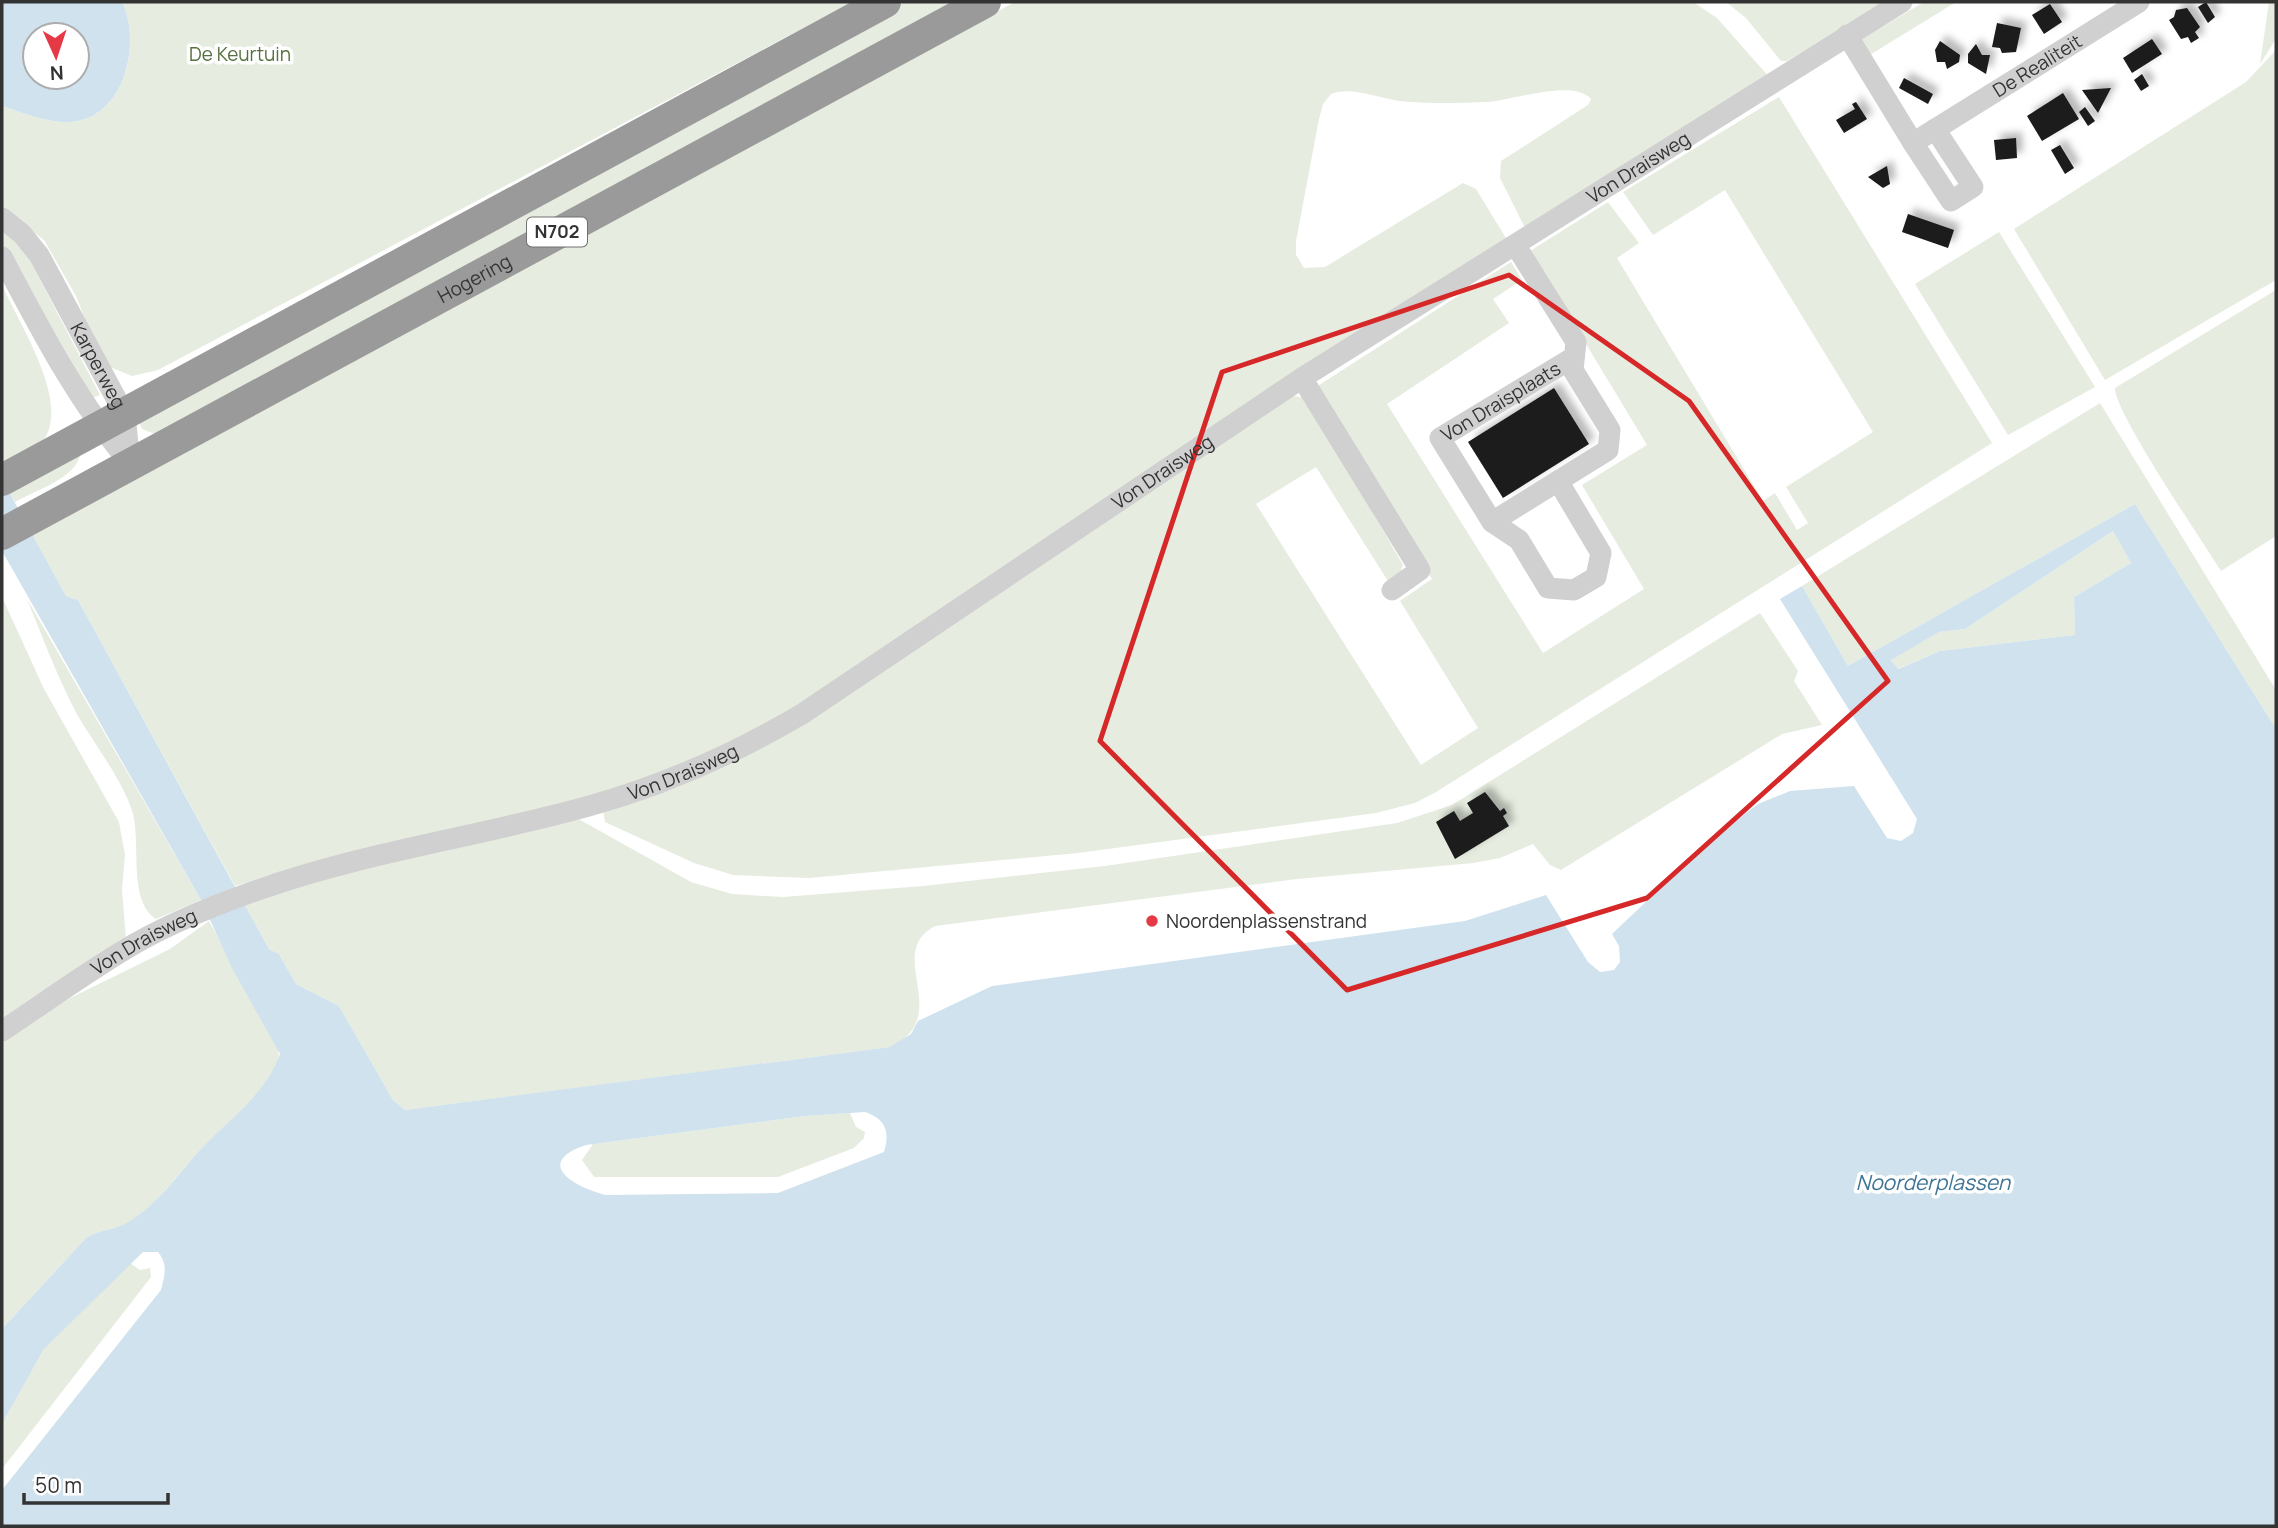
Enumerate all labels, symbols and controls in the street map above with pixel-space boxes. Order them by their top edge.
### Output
north arrow [21,21,91,91]
street label: De Realiteit [1988,28,2087,103]
park label: De Keurtuin [189,41,291,67]
text: N [49,60,64,86]
street label: Von Draisweg [1582,125,1695,209]
road number: N702 [527,218,587,246]
street label: Hogering [433,248,516,309]
street label: Karperweg [65,318,132,413]
street label: Von Draisplaats [1436,355,1565,447]
street label: Von Draisweg [1106,428,1218,515]
street label: Von Draisweg [624,738,742,806]
street label: Von Draisweg [86,902,201,981]
place label: Noordenplassenstrand [1166,908,1367,934]
marker: Noordenplassenstrand [1144,913,1160,929]
water label: Noorderplassen [1856,1168,2012,1196]
scale bar [24,1462,168,1506]
text: 50 m [35,1471,82,1499]

